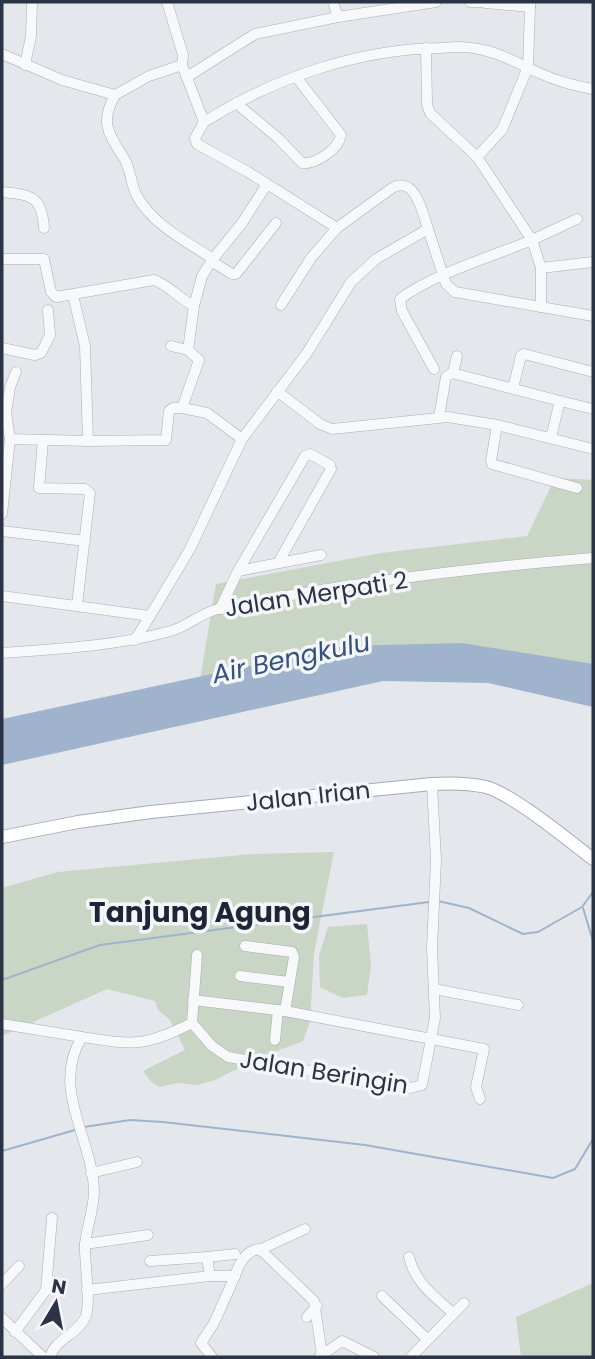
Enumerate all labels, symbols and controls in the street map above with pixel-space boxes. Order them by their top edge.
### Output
street label: Jalan Merpati 2 [222,563,410,625]
water label: Air Bengkulu [208,624,373,693]
street label: Jalan Irian [244,773,372,819]
district label: Tanjung Agung [89,893,311,932]
street label: Jalan Beringin [237,1042,411,1102]
north arrow [21,1268,91,1338]
text: N [49,1272,68,1301]

